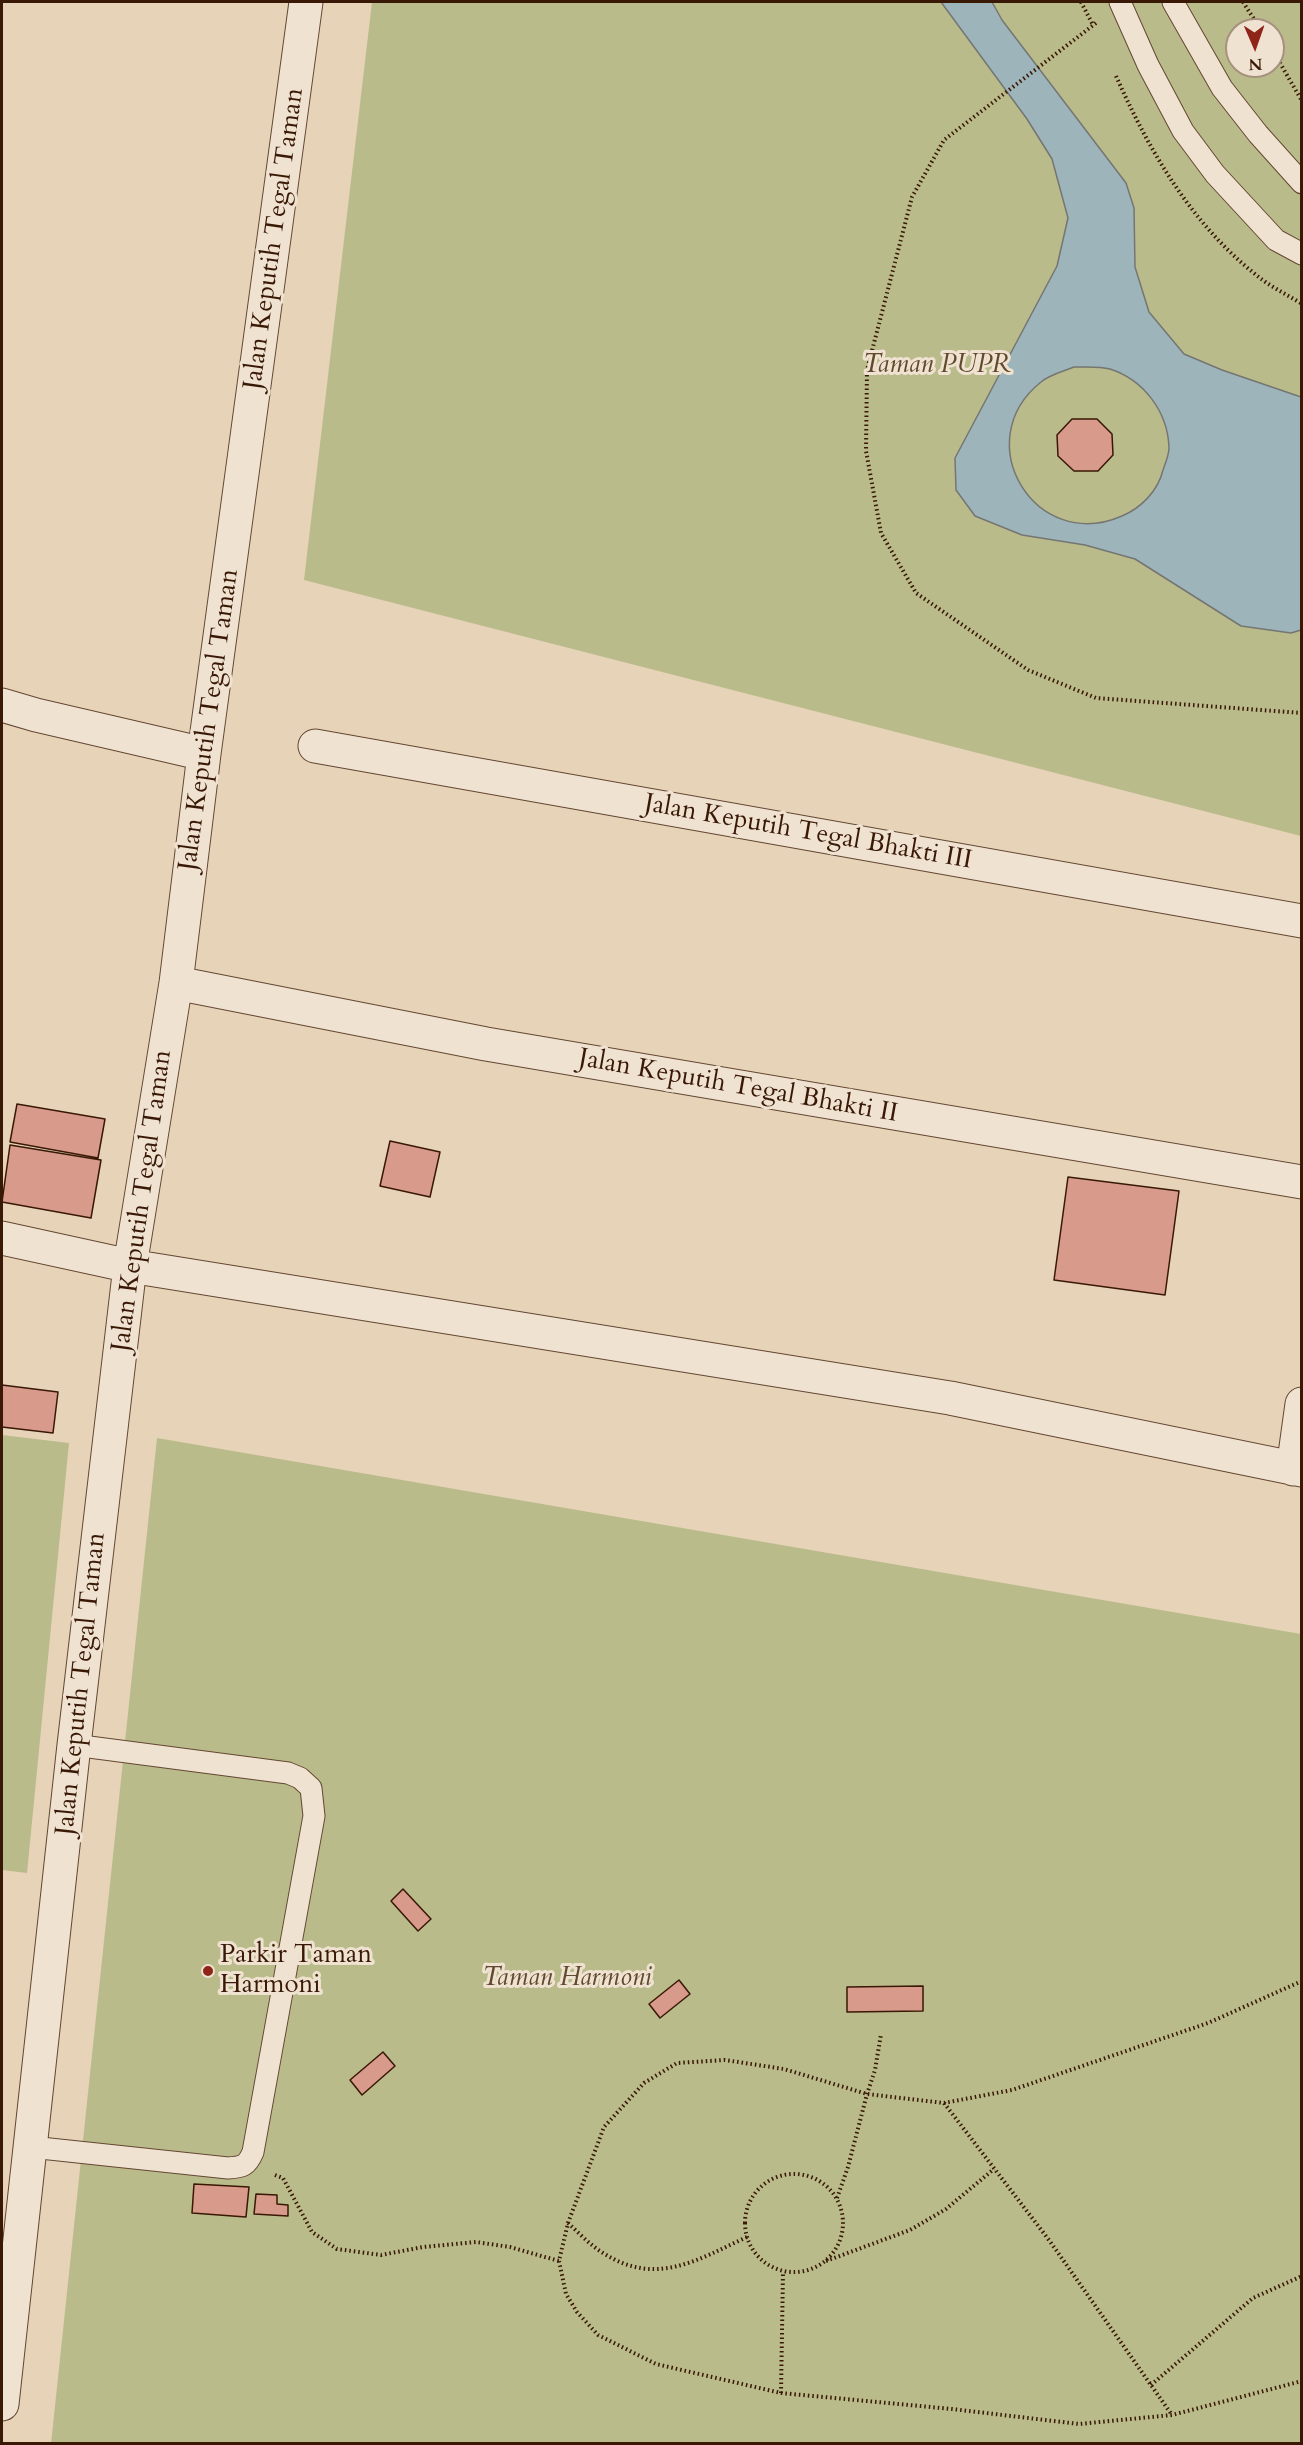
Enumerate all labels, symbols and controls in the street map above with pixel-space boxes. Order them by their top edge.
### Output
north arrow [1225,18,1285,78]
text: N [1248,53,1263,75]
street label: Jalan Keputih Tegal Taman [238,86,312,392]
park label: Taman PUPR [863,350,1011,382]
street label: Jalan Keputih Tegal Taman [173,567,247,873]
street label: Jalan Keputih Tegal Bhakti III [642,789,974,877]
street label: Jalan Keputih Tegal Bhakti II [576,1044,900,1130]
street label: Jalan Keputih Tegal Taman [106,1048,180,1354]
street label: Jalan Keputih Tegal Taman [51,1531,113,1837]
place label: Parkir Taman Harmoni [220,1940,372,2002]
park label: Taman Harmoni [482,1963,652,1995]
marker: Parkir Taman Harmoni [201,1964,215,1978]

